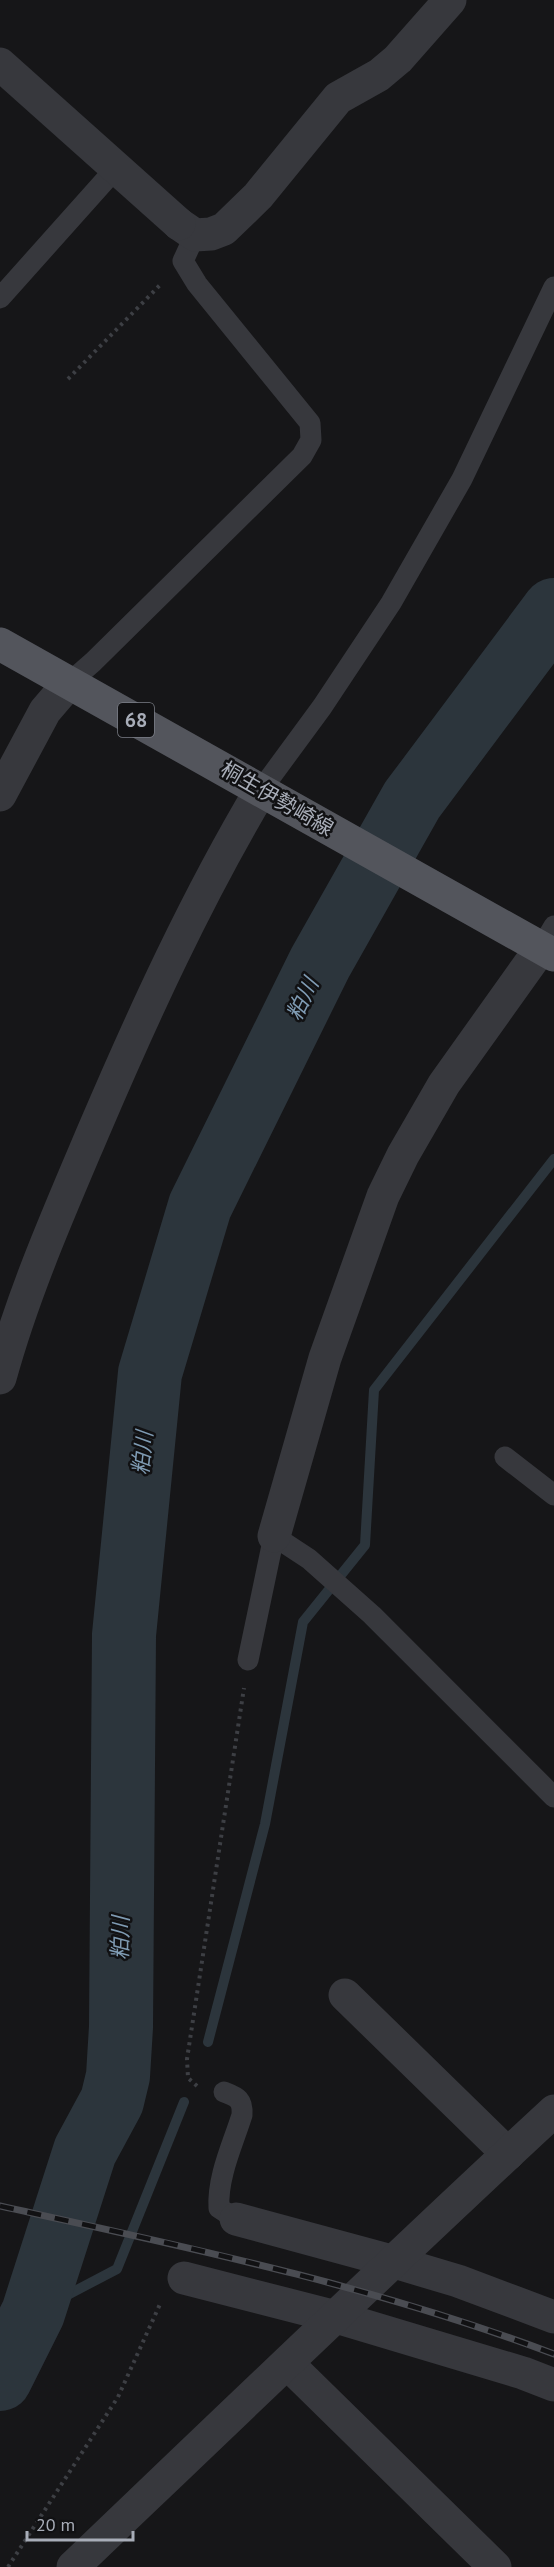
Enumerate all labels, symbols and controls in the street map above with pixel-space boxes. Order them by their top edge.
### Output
road number: 68 [118,703,154,737]
street label: 桐生伊勢崎線 [216,755,339,842]
water label: 粕川 [280,971,325,1025]
water label: 粕川 [126,1428,158,1476]
water label: 粕川 [106,1914,134,1960]
scale bar [27,2504,134,2542]
text: 20 m [36,2513,75,2536]

